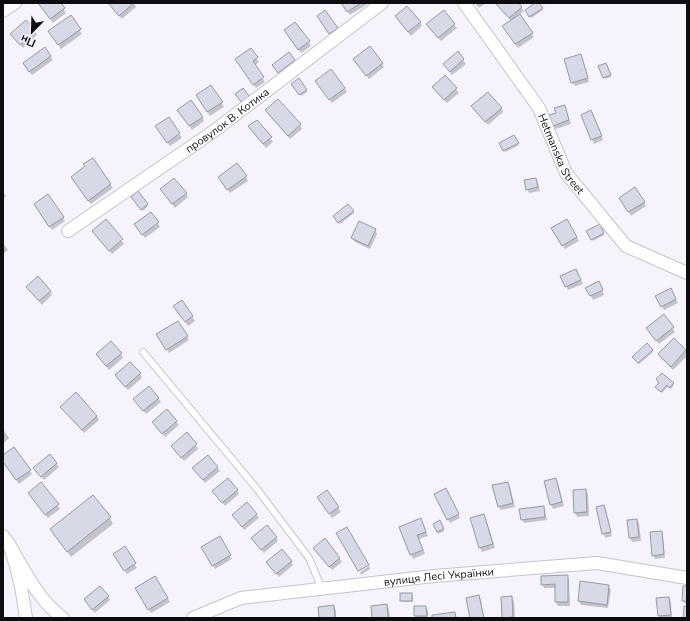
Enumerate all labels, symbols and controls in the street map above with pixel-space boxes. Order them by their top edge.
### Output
north arrow [12,12,52,52]
text: Пн [18,31,38,51]
street label: провулок В. Котика [183,85,273,156]
street label: Hetmanska Street [534,111,587,198]
street label: вулиця Лесі Українки [383,564,494,590]

